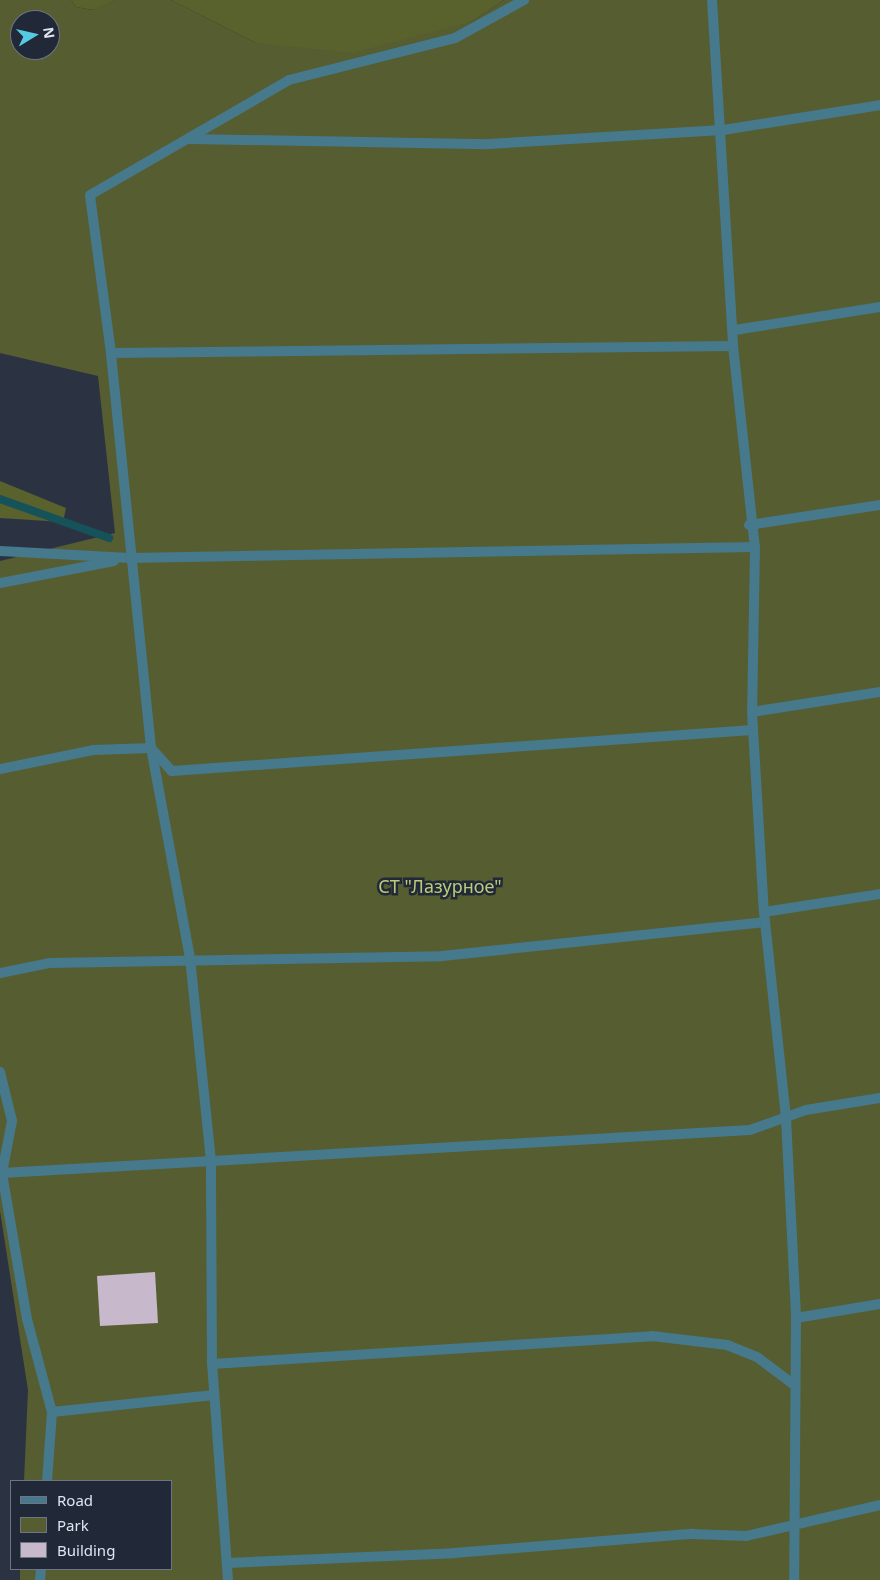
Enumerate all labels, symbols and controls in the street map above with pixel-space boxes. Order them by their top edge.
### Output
north arrow [10,10,60,60]
text: N [39,26,60,40]
park label: СТ "Лазурное" [378,875,502,897]
legend [10,1480,172,1570]
text: Road [57,1490,93,1510]
text: Park [57,1515,89,1535]
text: Building [57,1540,115,1560]

